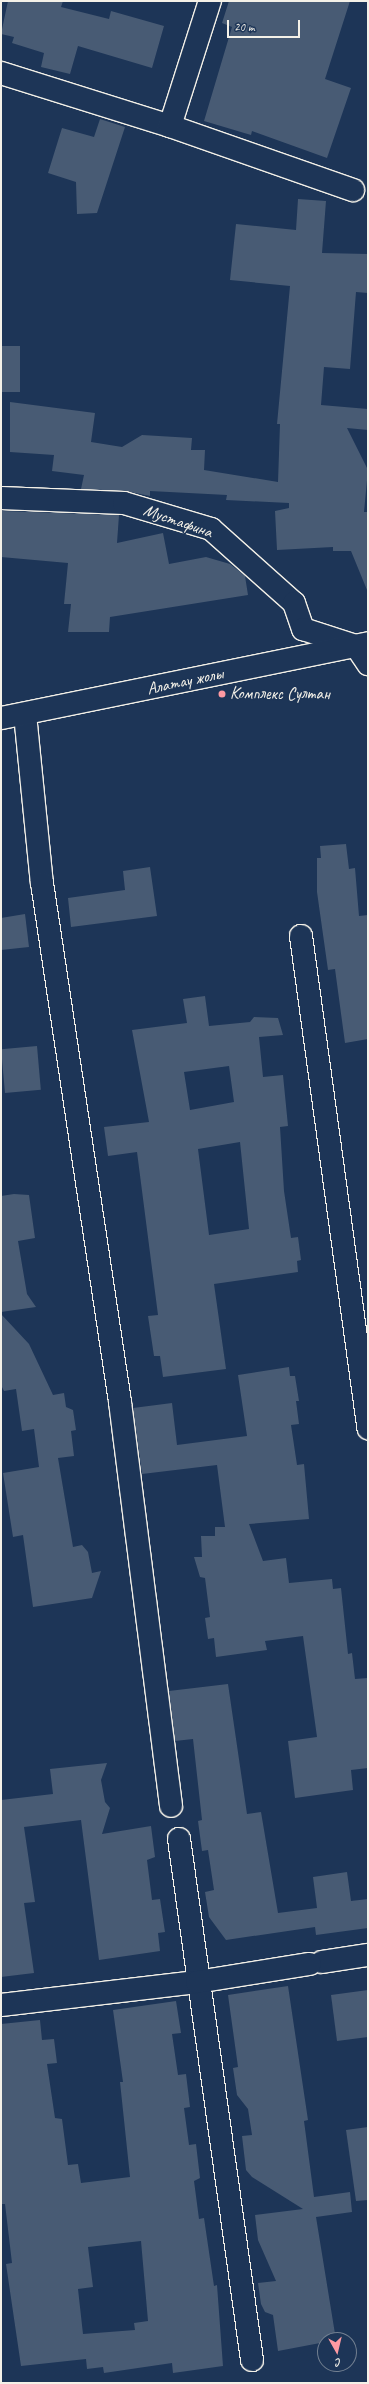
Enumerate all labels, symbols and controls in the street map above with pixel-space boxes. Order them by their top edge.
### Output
scale bar [229,12,302,38]
text: 20 m [234,19,254,35]
street label: Мустафина [141,500,215,542]
street label: Алатау жолы [145,663,225,699]
place label: Комплекс Султан [230,684,331,704]
marker: Комплекс Султан [217,689,227,699]
north arrow [317,2332,357,2372]
text: С [335,2356,342,2370]

